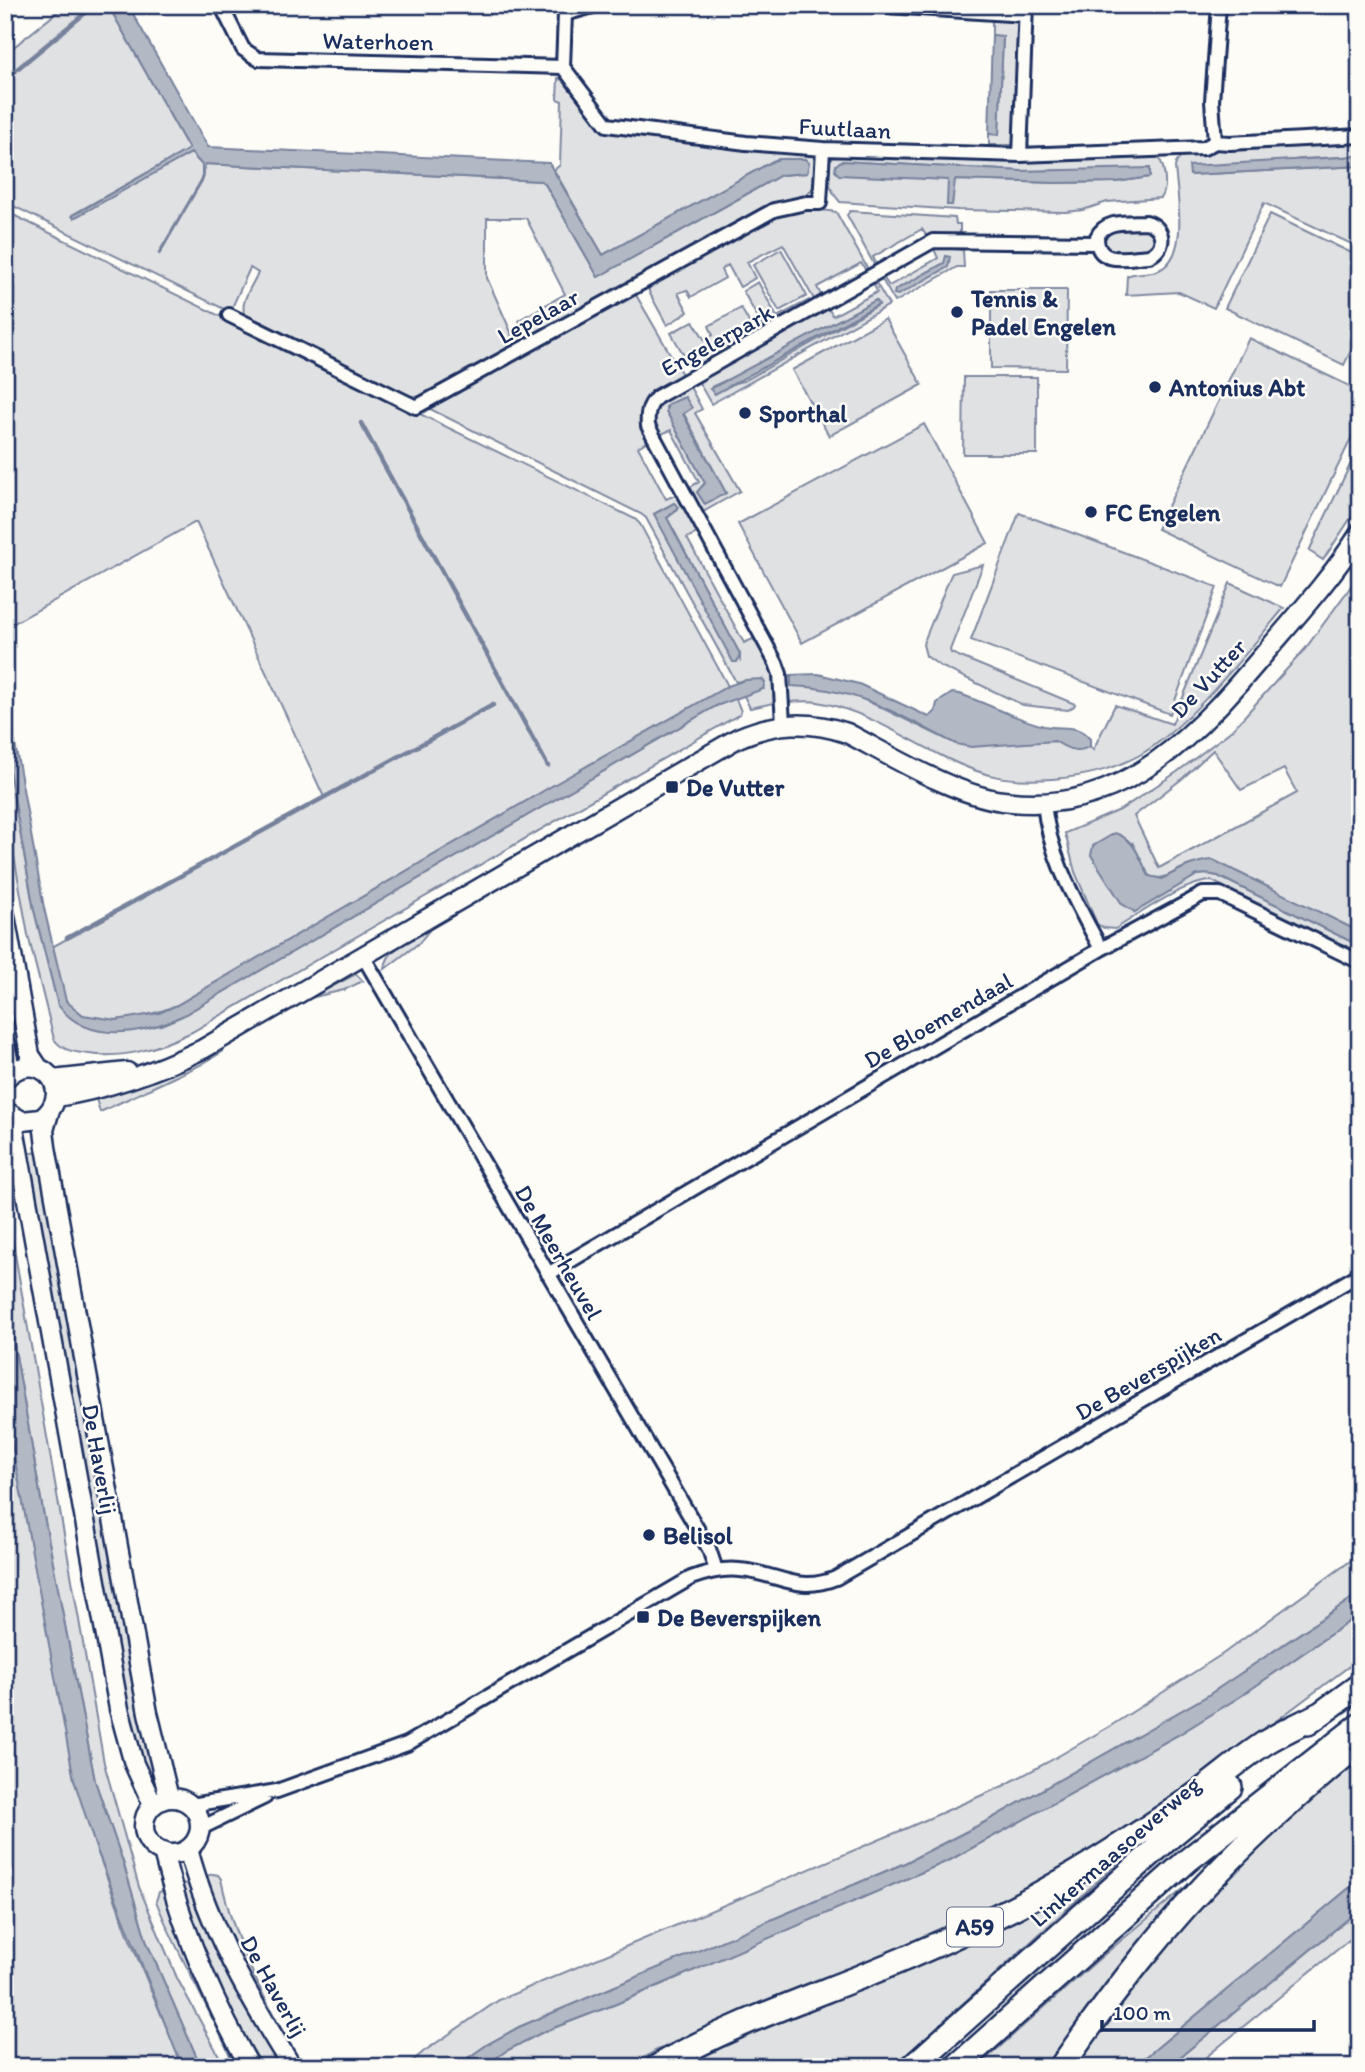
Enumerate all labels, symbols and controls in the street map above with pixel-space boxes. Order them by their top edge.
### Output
street label: Waterhoen [322,26,434,56]
street label: Fuutlaan [798,111,893,145]
street label: Lepelaar [492,282,584,350]
place label: Tennis & Padel Engelen [970,284,1116,342]
street label: Engelerpark [656,297,779,383]
marker: Tennis & Padel Engelen [949,304,965,320]
place label: Antonius Abt [1168,373,1305,402]
marker: Antonius Abt [1147,379,1163,395]
place label: Sporthal [759,399,847,429]
marker: Sporthal [737,405,753,421]
place label: FC Engelen [1105,498,1221,528]
marker: FC Engelen [1083,504,1099,520]
street label: De Vutter [1164,632,1252,724]
place label: De Vutter [686,773,785,802]
marker: De Vutter [664,779,680,795]
street label: De Bloemendaal [858,966,1018,1074]
street label: De Meerheuvel [509,1179,609,1325]
street label: De Beverspijken [1070,1319,1227,1427]
street label: De Haverlij [76,1401,124,1517]
place label: Belisol [663,1521,733,1550]
marker: Belisol [641,1527,657,1543]
place label: De Beverspijken [657,1603,821,1633]
marker: De Beverspijken [635,1609,651,1625]
street label: Linkermaasoeverweg [1024,1769,1207,1933]
road number: A59 [947,1908,1003,1946]
street label: De Haverlij [234,1930,314,2042]
scale bar [1102,1988,1314,2032]
text: 100 m [1113,2000,1171,2025]

